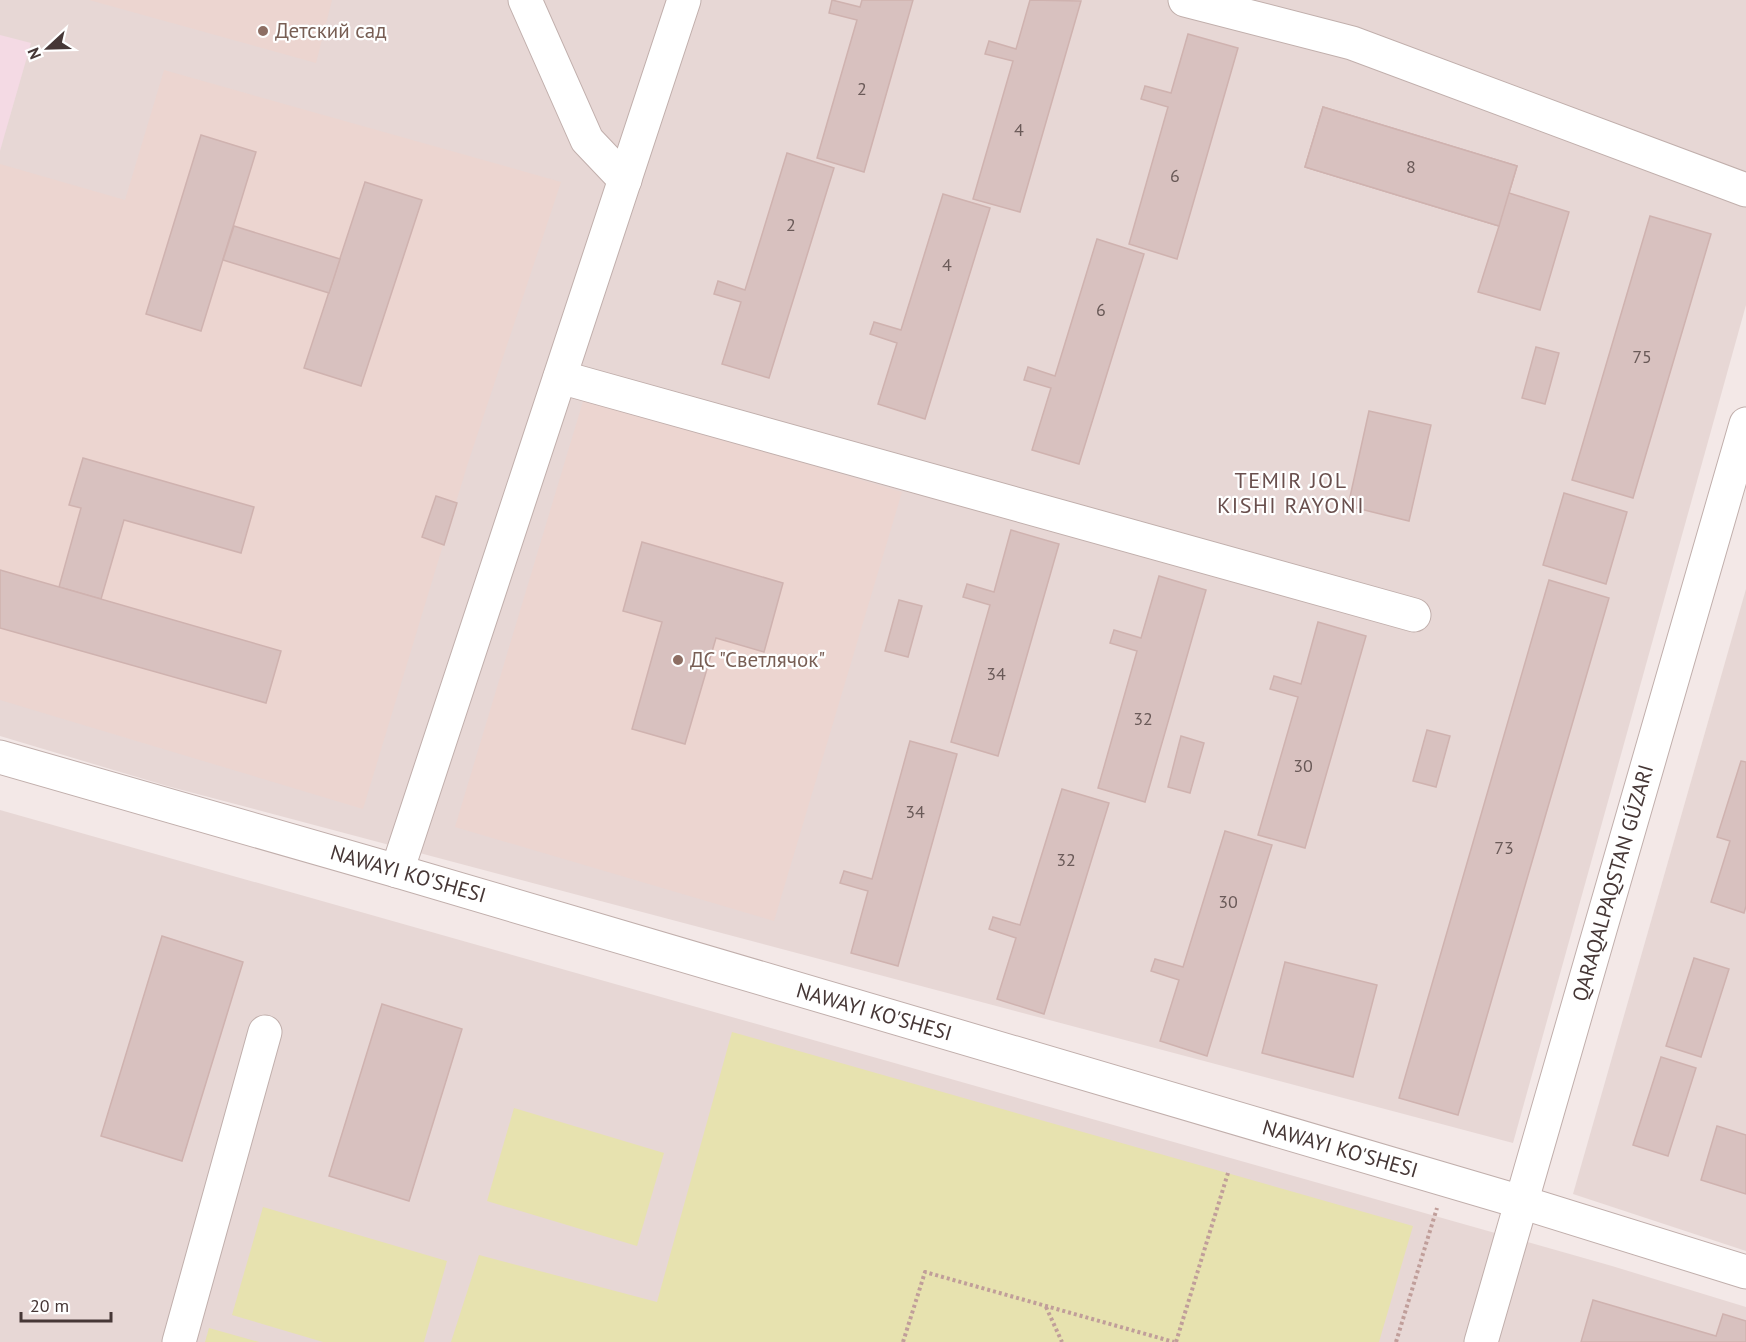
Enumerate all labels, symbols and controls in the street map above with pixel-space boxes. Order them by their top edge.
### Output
place label: Детский сад [275,17,387,44]
north arrow [18,18,78,78]
marker: Детский сад [256,24,270,38]
text: N [23,45,45,62]
house number: 2 [857,77,867,100]
house number: 4 [1014,118,1024,141]
house number: 8 [1406,155,1416,178]
house number: 6 [1170,164,1180,187]
house number: 2 [786,213,796,236]
house number: 4 [942,253,952,276]
house number: 6 [1096,298,1106,321]
house number: 75 [1632,345,1652,368]
district label: TEMIR JOL KISHI RAYONI [1217,466,1365,519]
place label: ДС "Светлячок" [690,646,825,673]
marker: ДС "Светлячок" [671,653,685,667]
house number: 34 [986,662,1006,685]
house number: 32 [1133,707,1153,730]
house number: 30 [1293,754,1313,777]
street label: QARAQALPAQSTAN GÚZARI [1566,761,1659,1004]
house number: 34 [905,800,925,823]
house number: 73 [1494,836,1514,859]
street label: NAWAYI KO'SHESI [327,838,489,909]
house number: 32 [1056,848,1076,871]
house number: 30 [1218,890,1238,913]
street label: NAWAYI KO'SHESI [793,976,955,1047]
street label: NAWAYI KO'SHESI [1259,1113,1421,1184]
scale bar [21,1285,111,1323]
text: 20 m [30,1294,69,1317]

